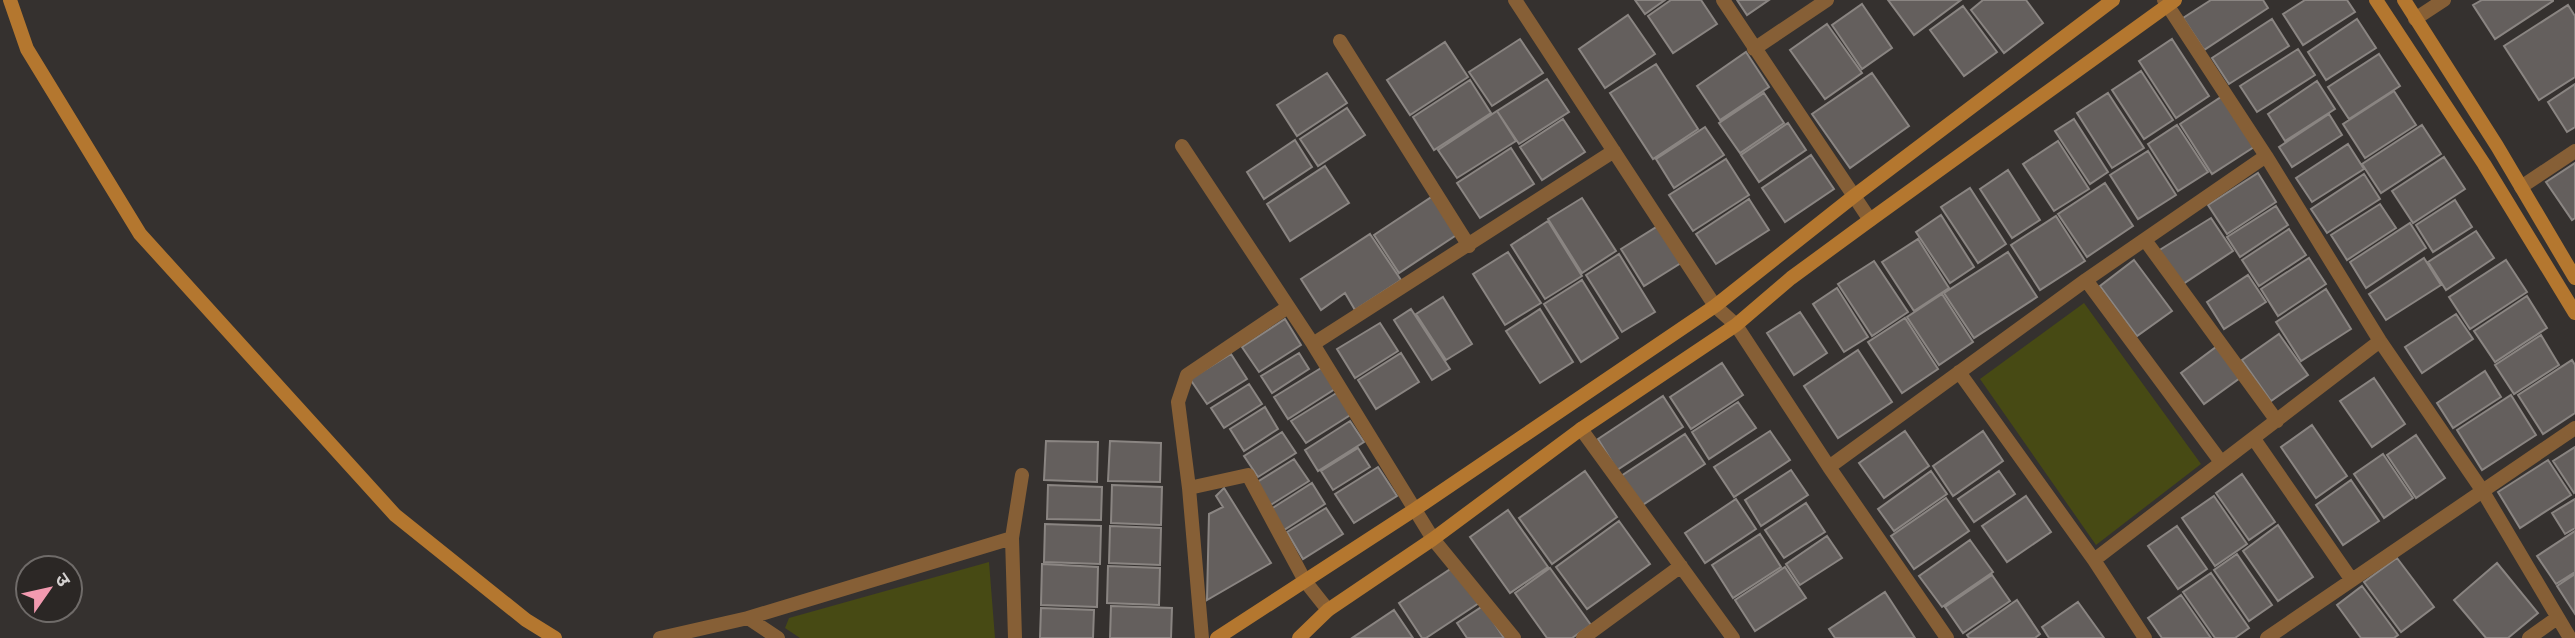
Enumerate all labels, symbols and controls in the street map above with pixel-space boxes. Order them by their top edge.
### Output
north arrow [14,554,84,624]
text: उ [50,569,76,592]

